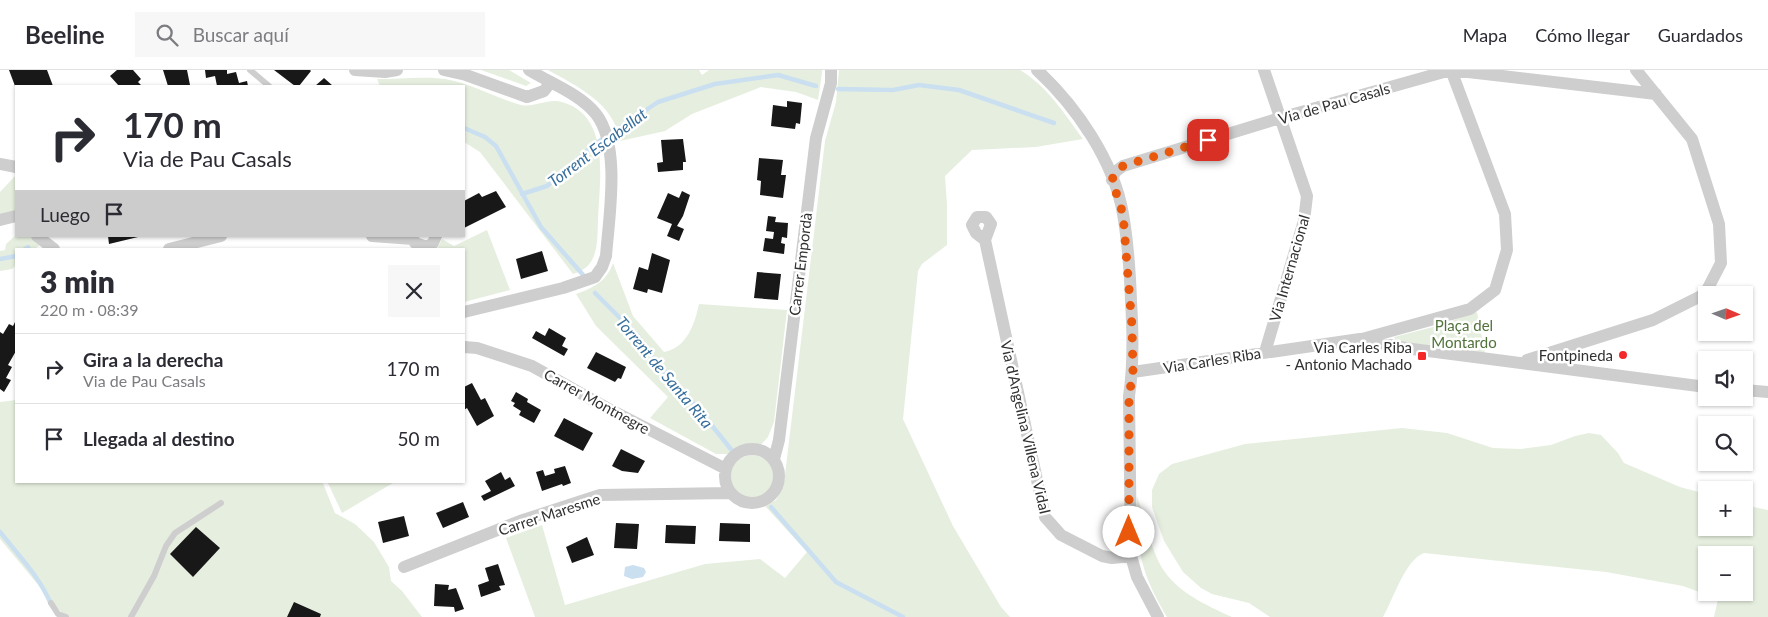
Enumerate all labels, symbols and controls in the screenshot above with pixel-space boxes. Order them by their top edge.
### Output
search box [135,12,485,57]
text: Beeline [25,20,105,49]
icon: search [153,21,181,49]
text: Buscar aquí [193,23,289,46]
text: Mapa [1463,24,1507,46]
text: Cómo llegar [1535,24,1630,46]
text: Guardados [1658,24,1743,46]
street label: Via de Pau Casals [1276,78,1392,128]
text: 170 m [123,103,222,145]
water label: Torrent Escabellat [544,103,650,190]
icon: right [40,105,105,170]
pin [1187,119,1229,161]
icon: arrive [1194,126,1222,154]
text: Via de Pau Casals [123,145,292,172]
icon: arrive [100,200,128,228]
text: Luego [40,203,90,226]
street label: Carrer Empordà [785,211,815,317]
street label: Via Internacional [1265,212,1313,324]
text: 3 min [40,263,115,299]
button: close [388,265,440,317]
north arrow [1698,286,1752,341]
map controls [1698,286,1753,601]
text: 220 m · 08:39 [40,300,139,319]
water label: Torrent de Santa Rita [613,312,717,432]
park label: Plaça del Montardo [1431,316,1497,351]
place label: Via Carles Riba - Antonio Machado [1285,338,1412,373]
street label: Via d'Angelina Villena Vidal [997,339,1055,515]
street label: Via Carles Riba [1162,343,1262,377]
place label: Fontpineda [1539,346,1613,364]
text: Gira a la derecha [83,348,223,371]
marker: Fontpineda [1617,349,1629,361]
marker: Via Carles Riba - Antonio Machado [1416,350,1428,362]
button: sound [1698,351,1753,406]
icon: right [40,355,68,383]
text: 170 m [386,357,440,380]
street label: Carrer Montnegre [541,365,653,438]
text: Via de Pau Casals [83,371,206,390]
button: search [1698,416,1753,471]
icon: arrive [40,425,68,453]
text: Llegada al destino [83,427,235,450]
text: 50 m [397,427,440,450]
button: + [1698,481,1753,536]
street label: Carrer Maresme [496,489,602,539]
position arrow [1102,505,1154,557]
button: − [1698,546,1753,601]

